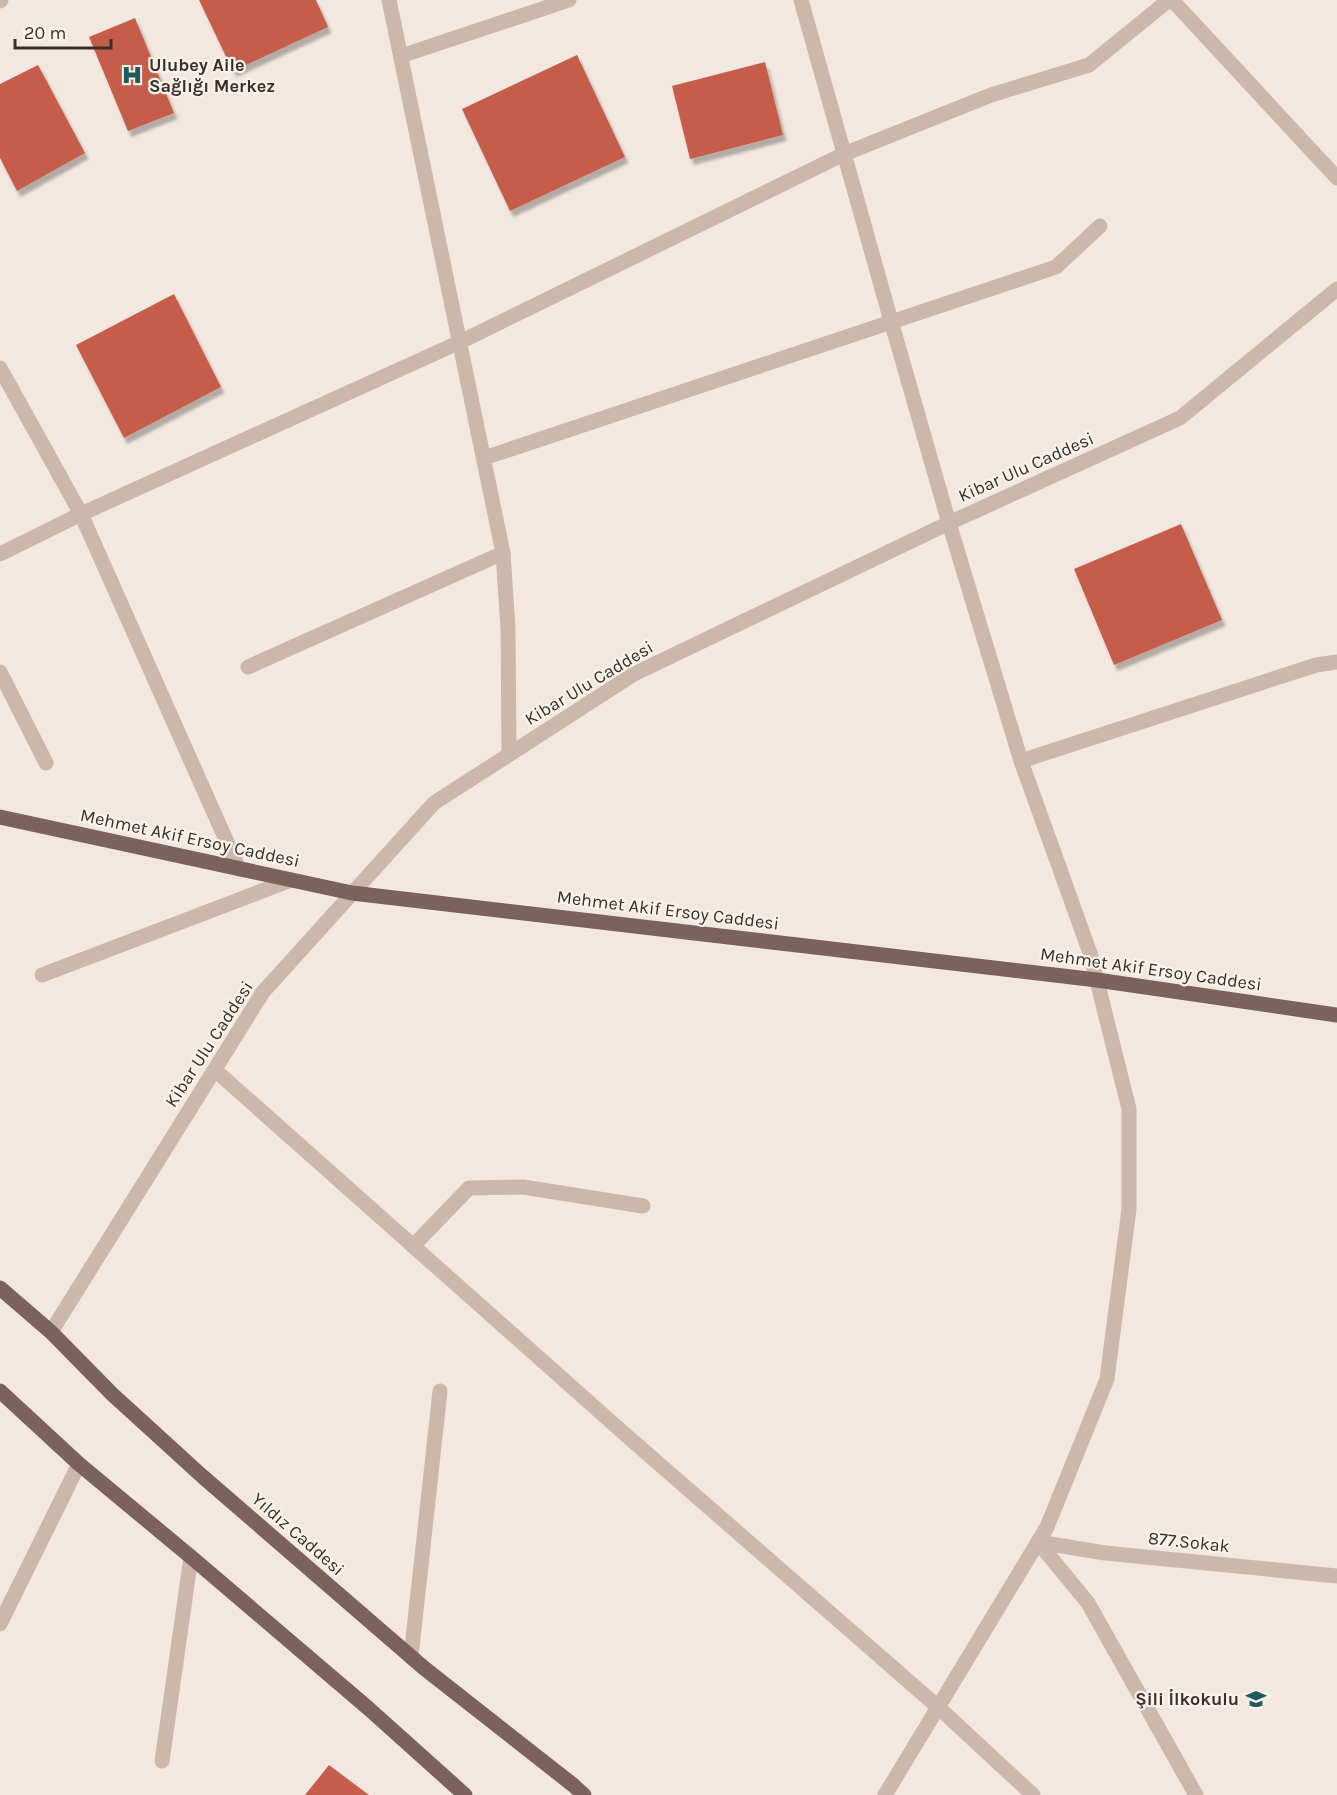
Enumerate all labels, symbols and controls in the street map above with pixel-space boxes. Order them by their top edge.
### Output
scale bar [15,12,111,50]
text: 20 m [24,22,66,44]
place label: Ulubey Aile Sağlığı Merkez [149,54,275,97]
hospital icon: Ulubey Aile Sağlığı Merkez [120,63,144,87]
street label: Kibar Ulu Caddesi [955,427,1097,507]
street label: Kibar Ulu Caddesi [521,636,657,730]
street label: Mehmet Akif Ersoy Caddesi [78,804,302,872]
street label: Mehmet Akif Ersoy Caddesi [556,885,780,935]
street label: Mehmet Akif Ersoy Caddesi [1039,943,1263,995]
street label: Kibar Ulu Caddesi [160,977,258,1111]
street label: Yıldız Caddesi [247,1488,349,1580]
street label: 877.Sokak [1147,1527,1231,1557]
school or university icon: Şili İlkokulu [1244,1687,1268,1711]
place label: Şili İlkokulu [1135,1688,1239,1710]

